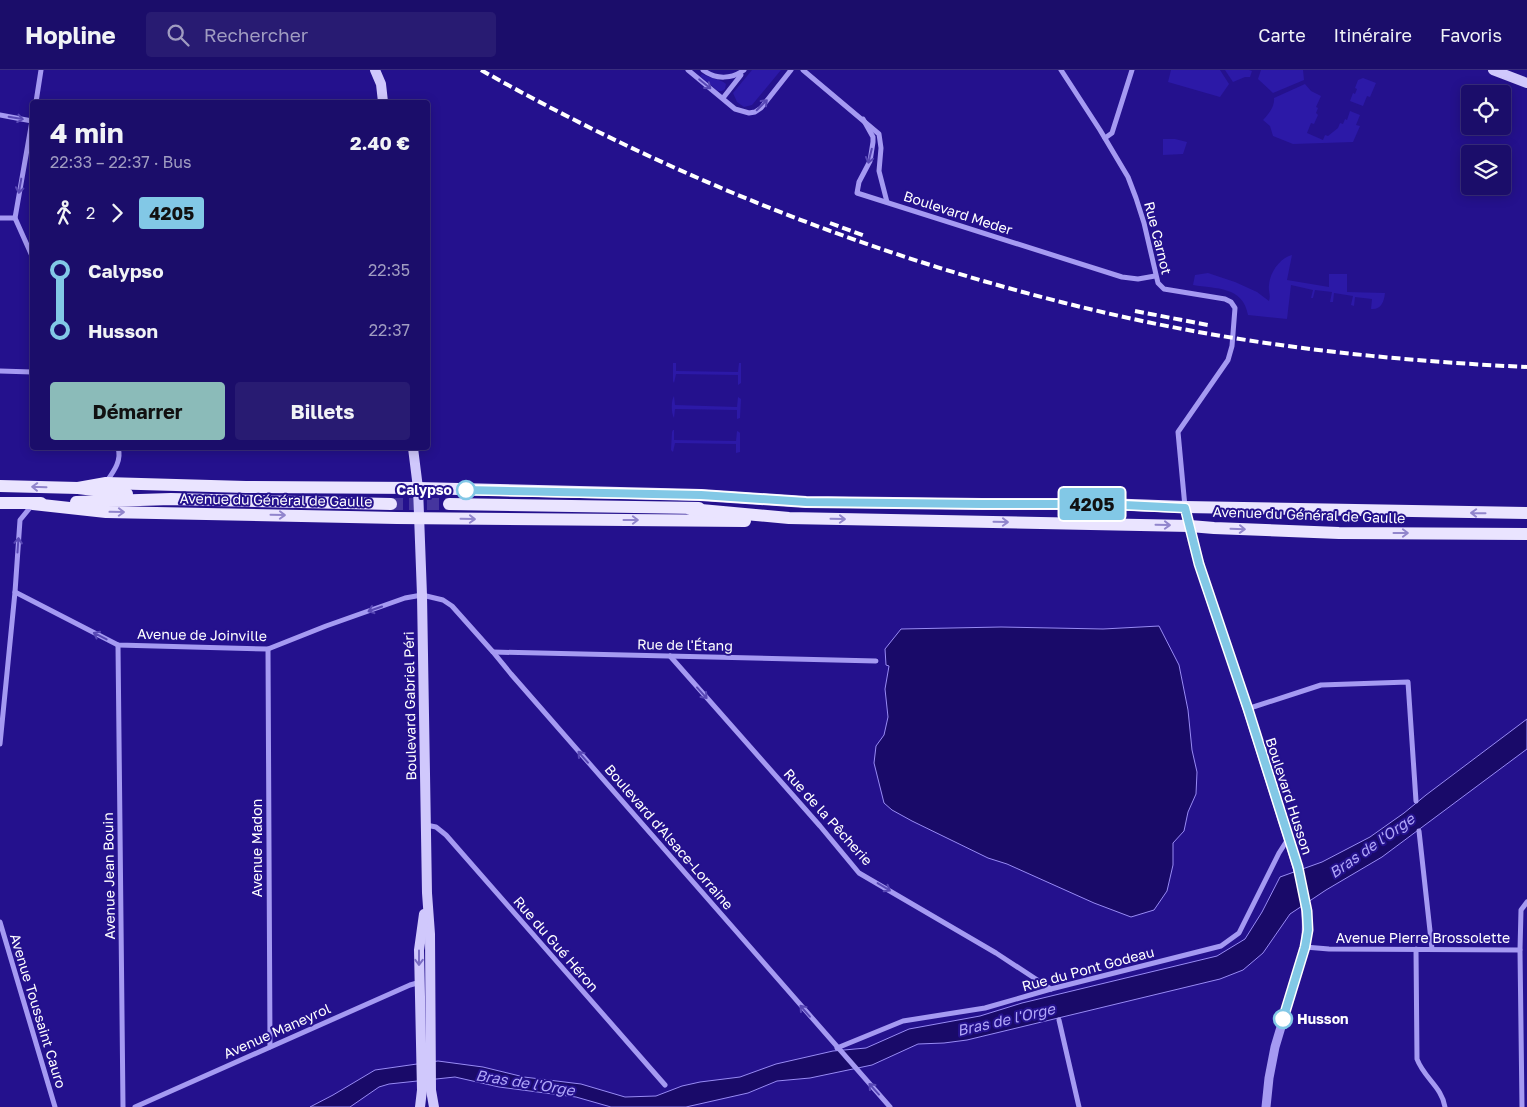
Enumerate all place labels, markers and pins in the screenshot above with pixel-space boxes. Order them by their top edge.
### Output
marker: Calypso [456,480,476,500]
place label: Calypso [396,481,452,498]
marker: Husson [1273,1009,1293,1029]
place label: Husson [1297,1010,1349,1027]

